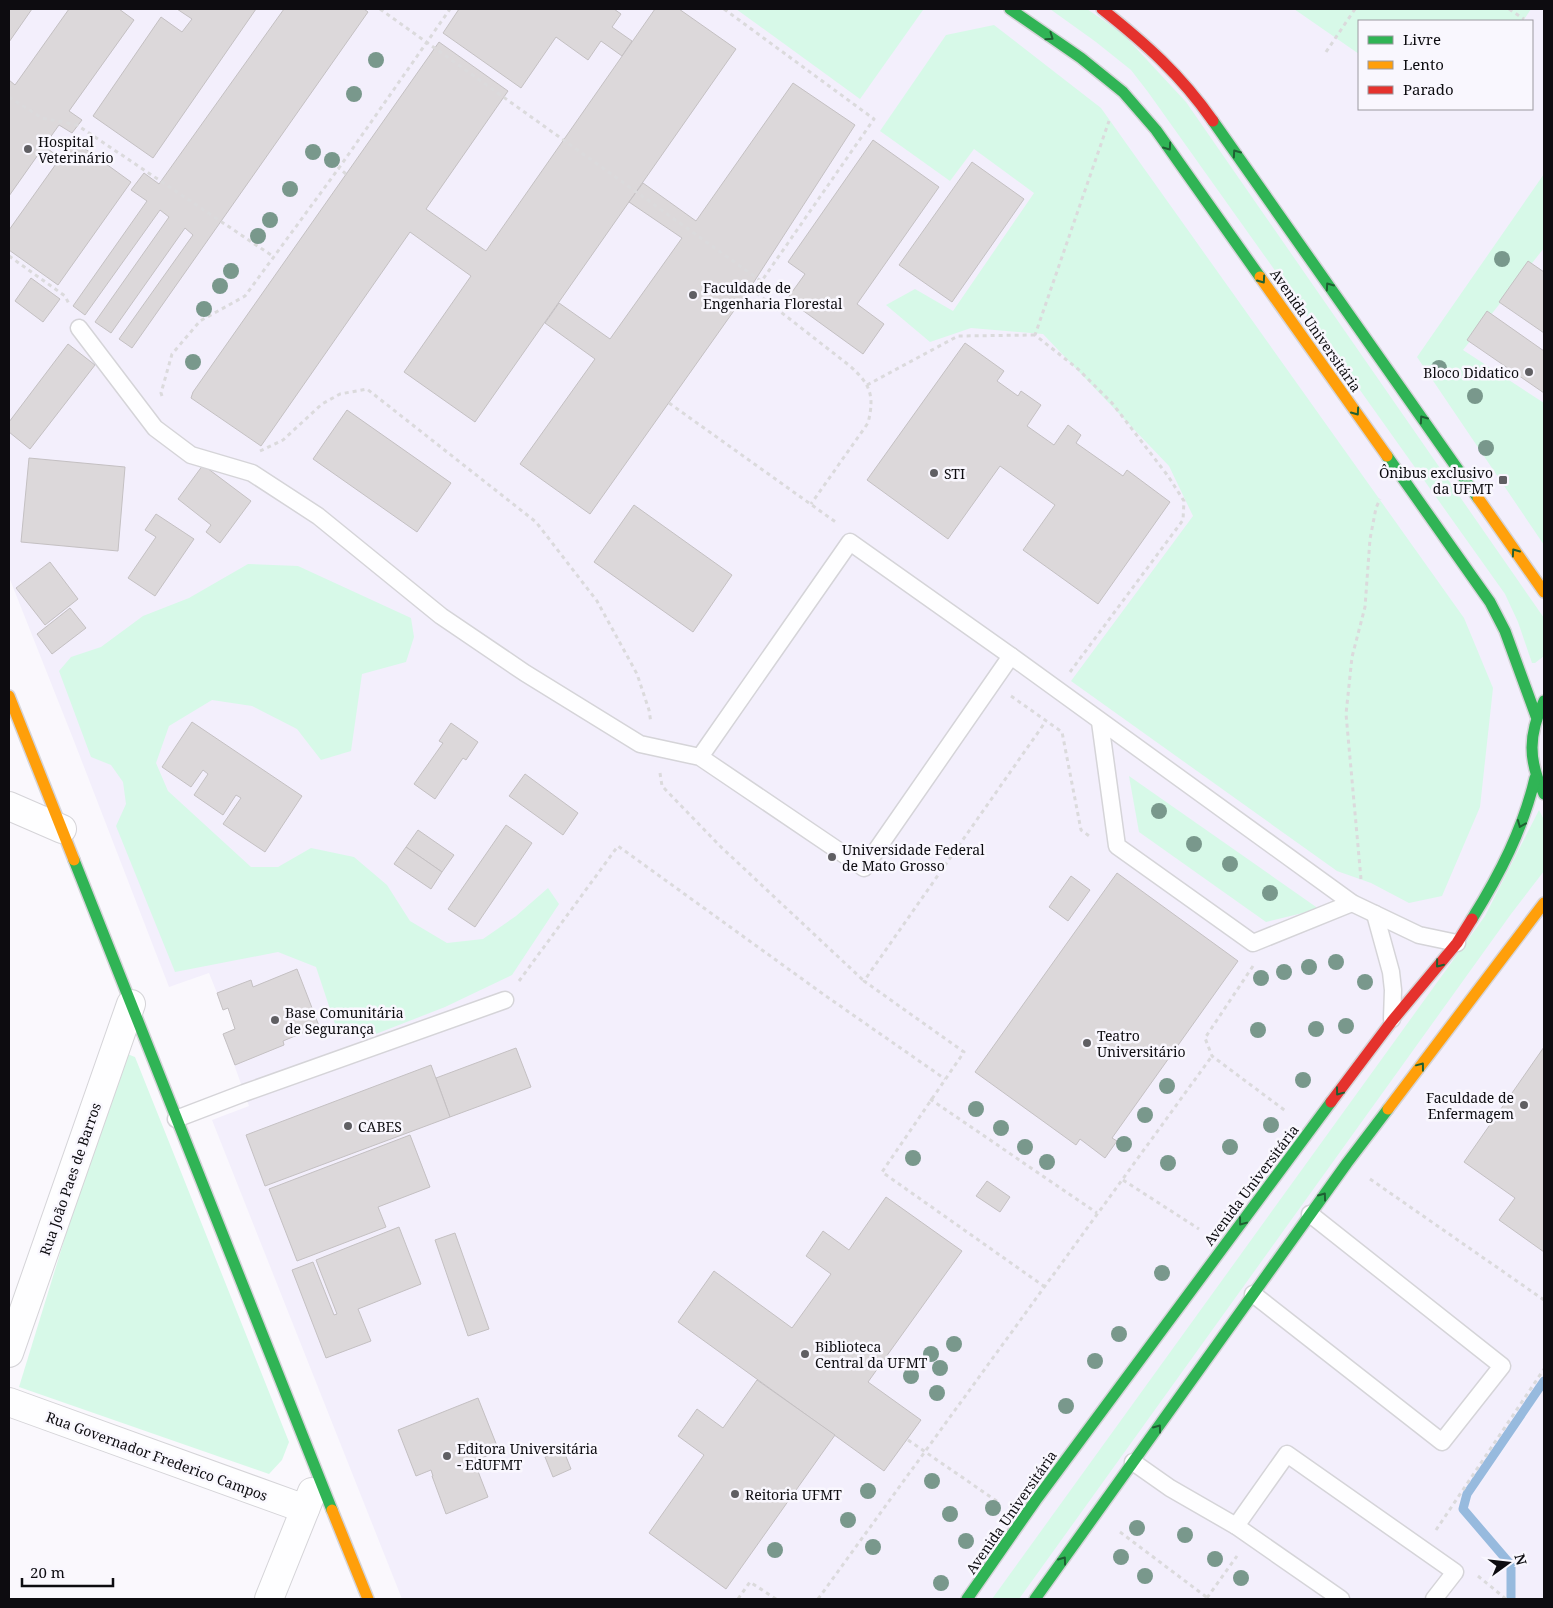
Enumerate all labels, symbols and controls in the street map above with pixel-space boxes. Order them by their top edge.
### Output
legend [1358,20,1533,110]
text: Livre [1403,29,1441,49]
one-way arrow [1044,31,1054,40]
text: Lento [1403,54,1444,74]
text: Parado [1403,79,1454,99]
place label: Hospital Veterinário [38,132,114,167]
one-way arrow [1162,141,1171,151]
marker: Hospital Veterinário [22,143,34,155]
one-way arrow [1233,149,1242,159]
street label: Avenida Universitária [1266,265,1366,396]
one-way arrow [1256,274,1265,283]
place label: Faculdade de Engenharia Florestal [703,278,843,313]
one-way arrow [1326,282,1335,292]
marker: Faculdade de Engenharia Florestal [687,289,699,301]
place label: Bloco Didatico [1423,363,1519,382]
marker: Bloco Didatico [1523,366,1535,378]
one-way arrow [1350,406,1358,415]
one-way arrow [1420,415,1429,425]
place label: Ônibus exclusivo da UFMT [1379,463,1493,498]
place label: STI [944,464,965,483]
marker: STI [928,467,940,479]
marker: Ônibus exclusivo da UFMT [1497,474,1509,486]
one-way arrow [1512,548,1521,558]
one-way arrow [1517,820,1527,828]
place label: Universidade Federal de Mato Grosso [842,840,985,875]
marker: Universidade Federal de Mato Grosso [826,851,838,863]
one-way arrow [1436,958,1445,967]
place label: Base Comunitária de Segurança [285,1003,404,1038]
marker: Base Comunitária de Segurança [269,1014,281,1026]
place label: Teatro Universitário [1097,1026,1186,1061]
marker: Teatro Universitário [1081,1037,1093,1049]
one-way arrow [1415,1062,1424,1072]
one-way arrow [1337,1086,1345,1095]
place label: Faculdade de Enfermagem [1426,1088,1514,1123]
marker: Faculdade de Enfermagem [1518,1099,1530,1111]
street label: Rua João Paes de Barros [35,1100,105,1258]
place label: CABES [358,1117,402,1136]
marker: CABES [342,1120,354,1132]
street label: Avenida Universitária [1199,1121,1303,1249]
one-way arrow [1317,1192,1326,1202]
one-way arrow [1240,1216,1248,1225]
place label: Biblioteca Central da UFMT [815,1337,928,1372]
marker: Biblioteca Central da UFMT [799,1348,811,1360]
street label: Rua Governador Frederico Campos [44,1407,270,1505]
one-way arrow [1152,1424,1161,1434]
place label: Editora Universitária - EdUFMT [457,1439,598,1474]
street label: Avenida Universitária [961,1446,1061,1577]
marker: Editora Universitária - EdUFMT [441,1450,453,1462]
place label: Reitoria UFMT [745,1485,842,1504]
marker: Reitoria UFMT [729,1488,741,1500]
north arrow [1483,1538,1533,1588]
text: N [1510,1552,1532,1567]
scale bar [22,1556,114,1588]
one-way arrow [1057,1556,1066,1566]
text: 20 m [30,1562,65,1582]

